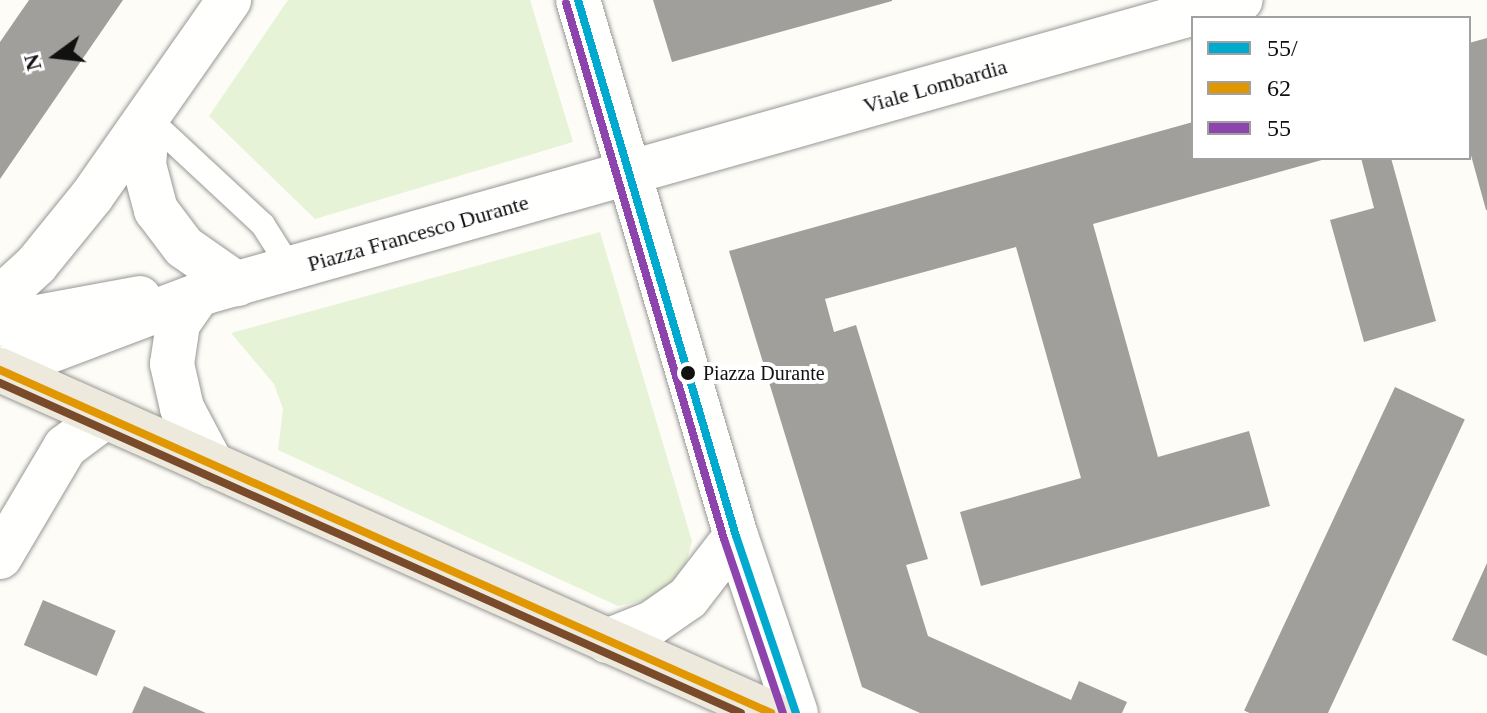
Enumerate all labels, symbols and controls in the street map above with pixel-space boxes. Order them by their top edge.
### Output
north arrow [16,16,96,96]
legend [1191,16,1471,160]
text: 55/ [1267,35,1298,61]
text: N [18,51,46,73]
street label: Viale Lombardia [860,53,1010,119]
text: 62 [1267,75,1291,101]
text: 55 [1267,115,1291,141]
street label: Piazza Francesco Durante [305,189,531,277]
place label: Piazza Durante [703,361,825,385]
marker: Piazza Durante [680,365,696,381]

